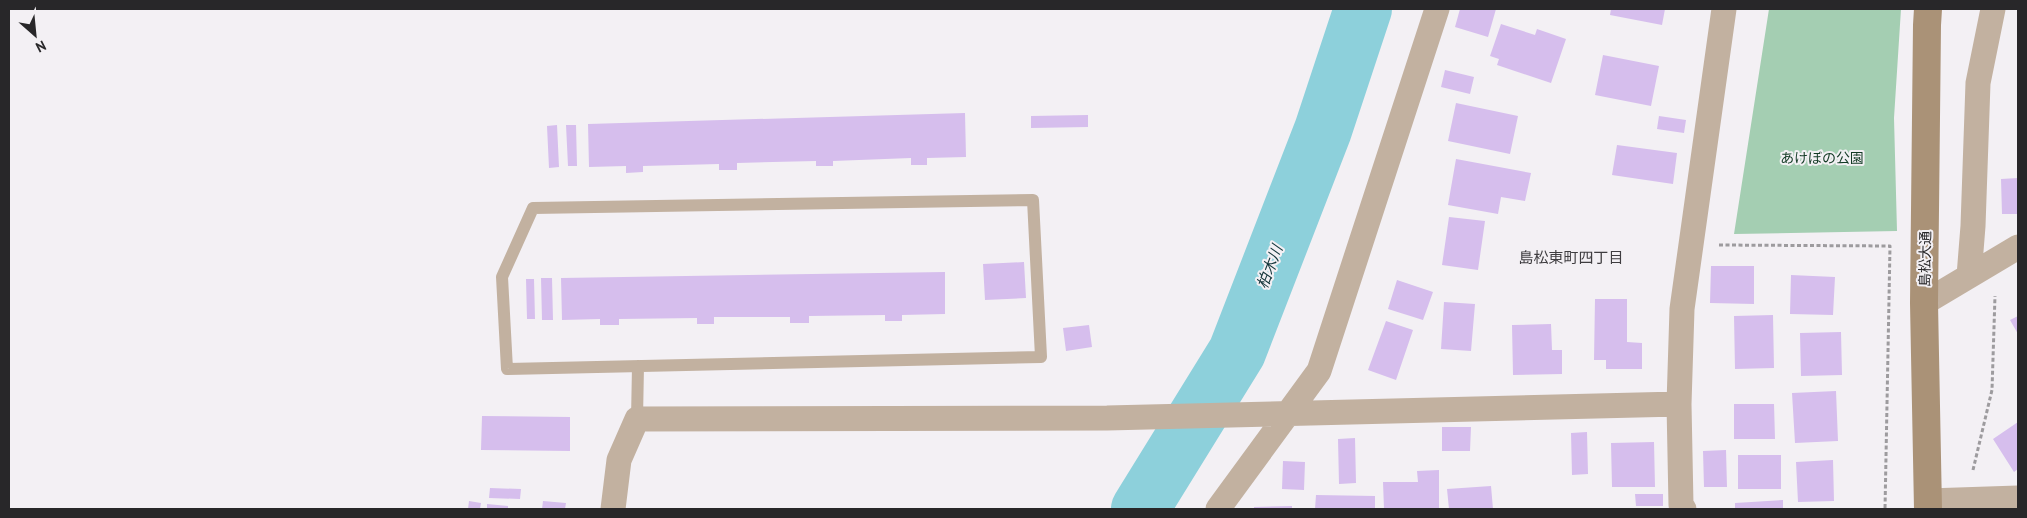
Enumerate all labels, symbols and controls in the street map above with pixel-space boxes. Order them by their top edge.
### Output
north arrow [10,10,60,60]
text: N [33,36,49,57]
park label: あけぼの公園 [1780,149,1864,167]
street label: 島松大通 [1916,231,1934,287]
water label: 柏木川 [1253,241,1287,291]
district label: 島松東町四丁目 [1518,248,1624,267]

